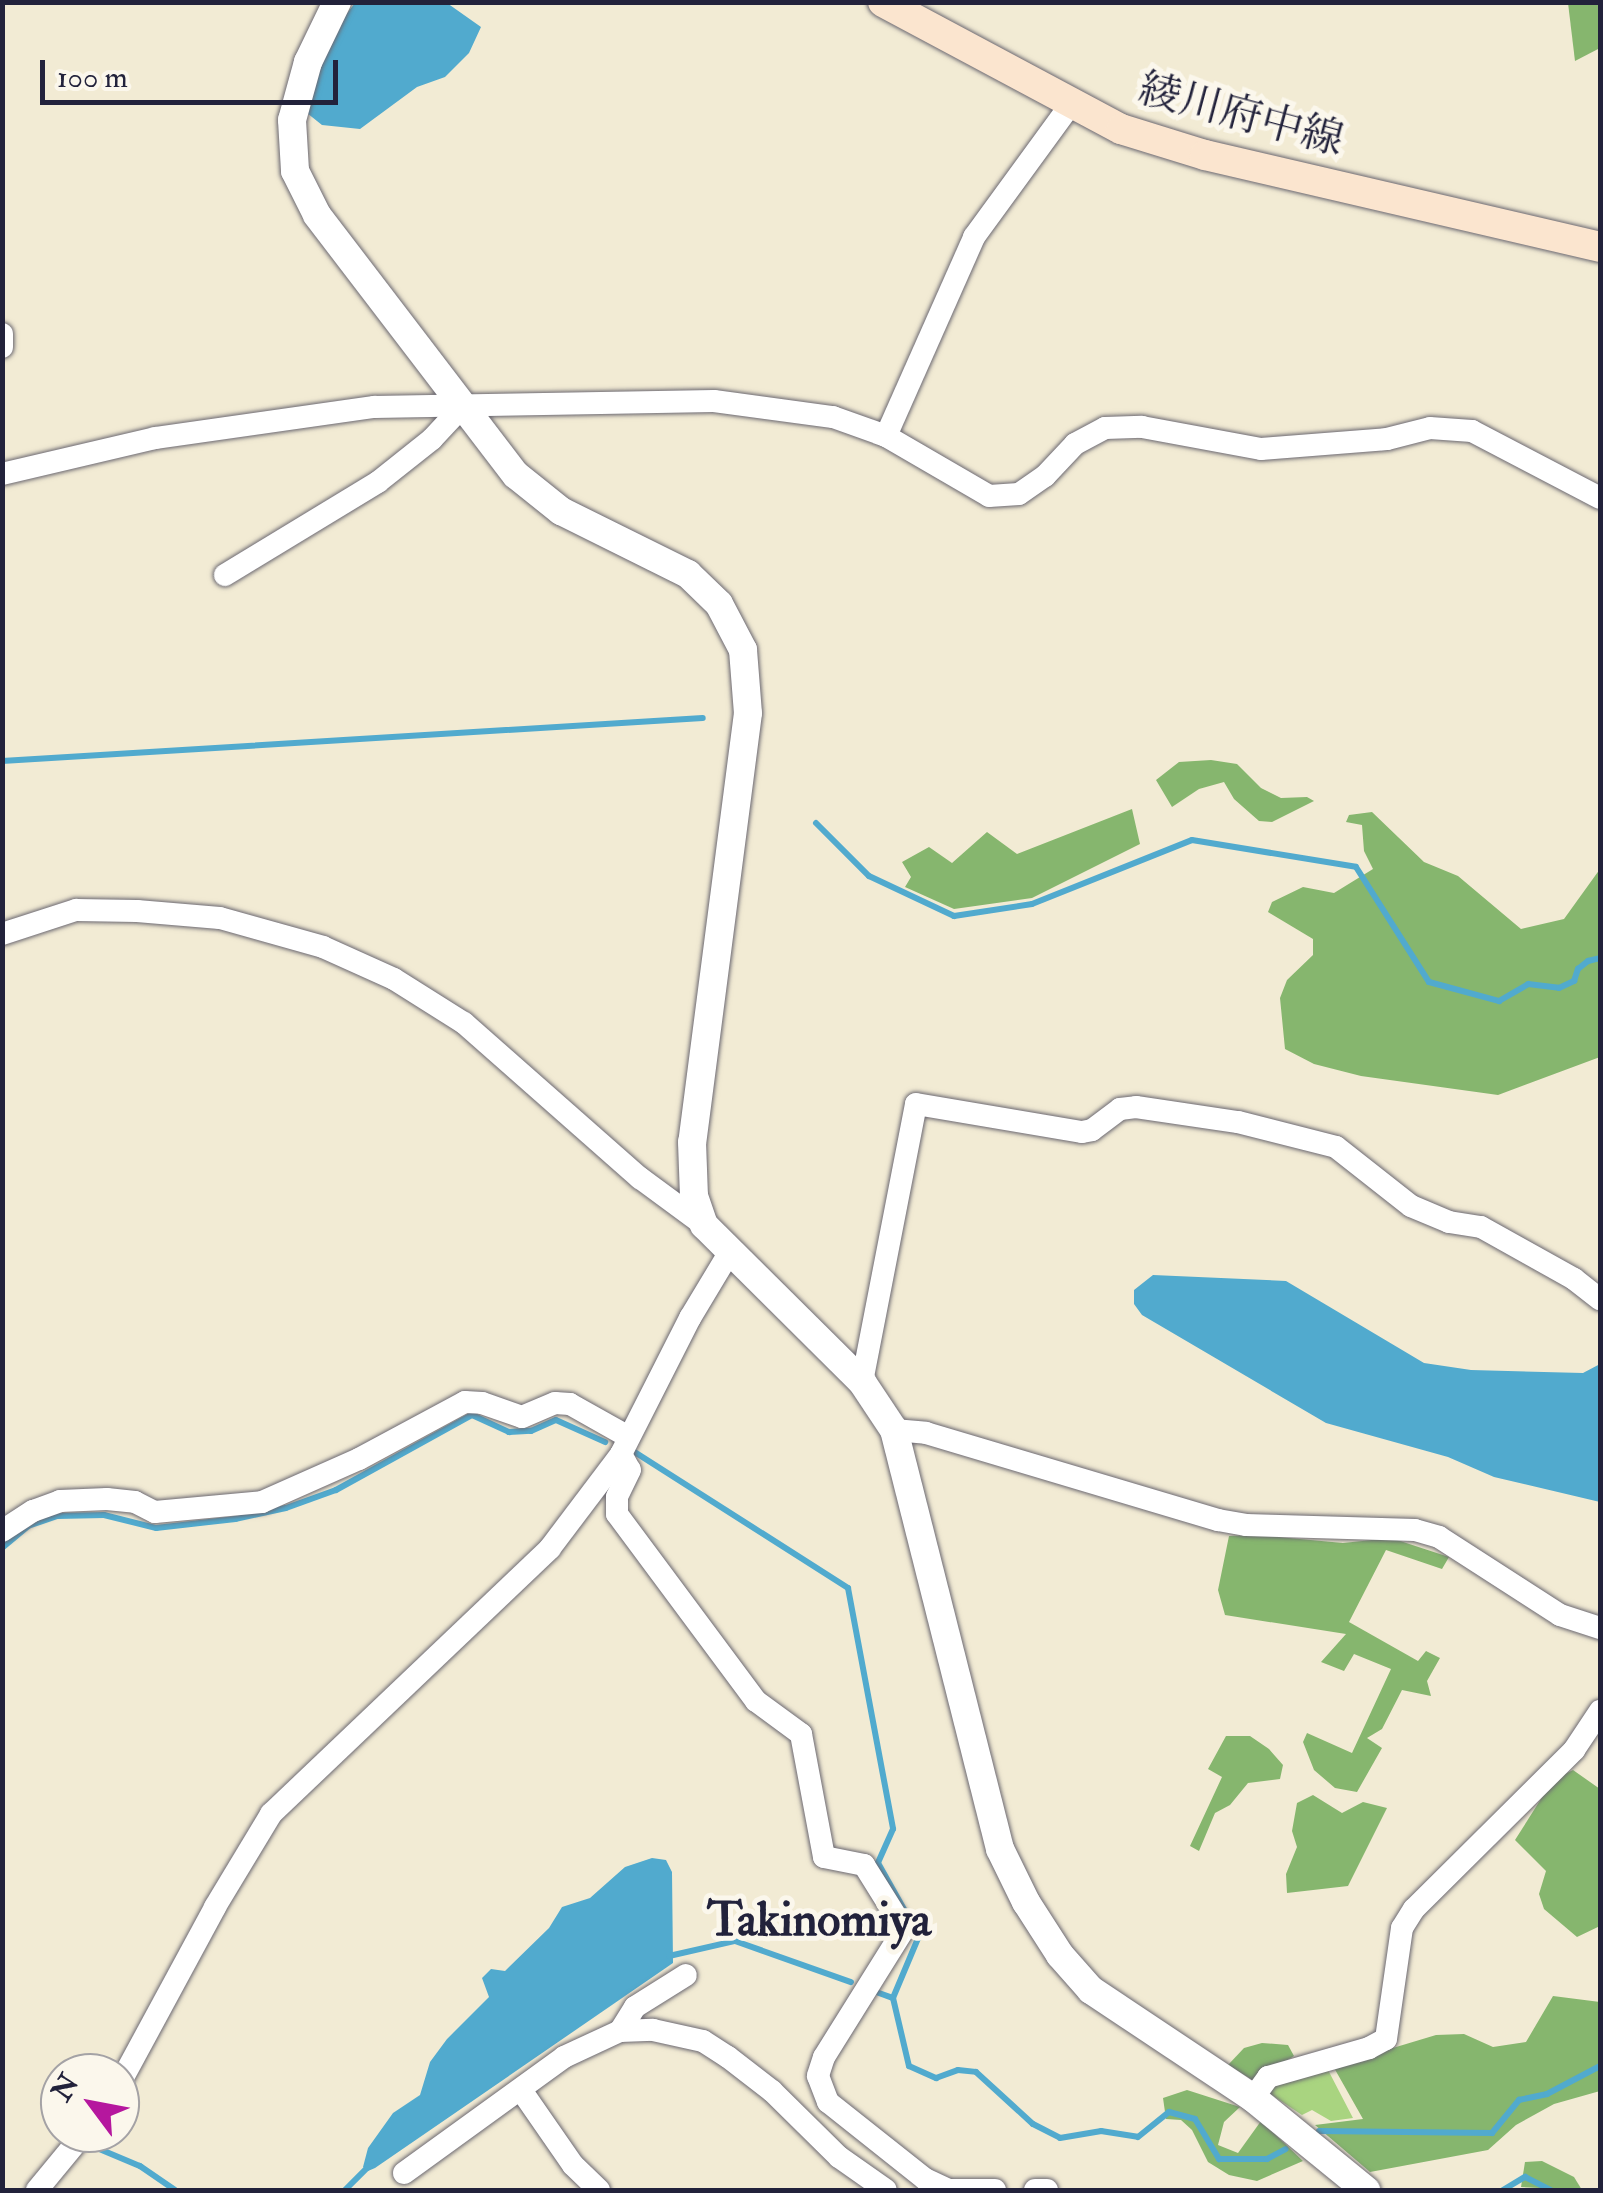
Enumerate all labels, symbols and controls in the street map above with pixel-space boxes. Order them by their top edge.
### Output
scale bar [45,40,342,102]
text: 100 m [57,59,128,96]
street label: 綾川府中線 [1133,63,1349,167]
district label: Takinomiya [707,1892,931,1950]
north arrow [40,2053,140,2153]
text: N [44,2068,87,2108]

